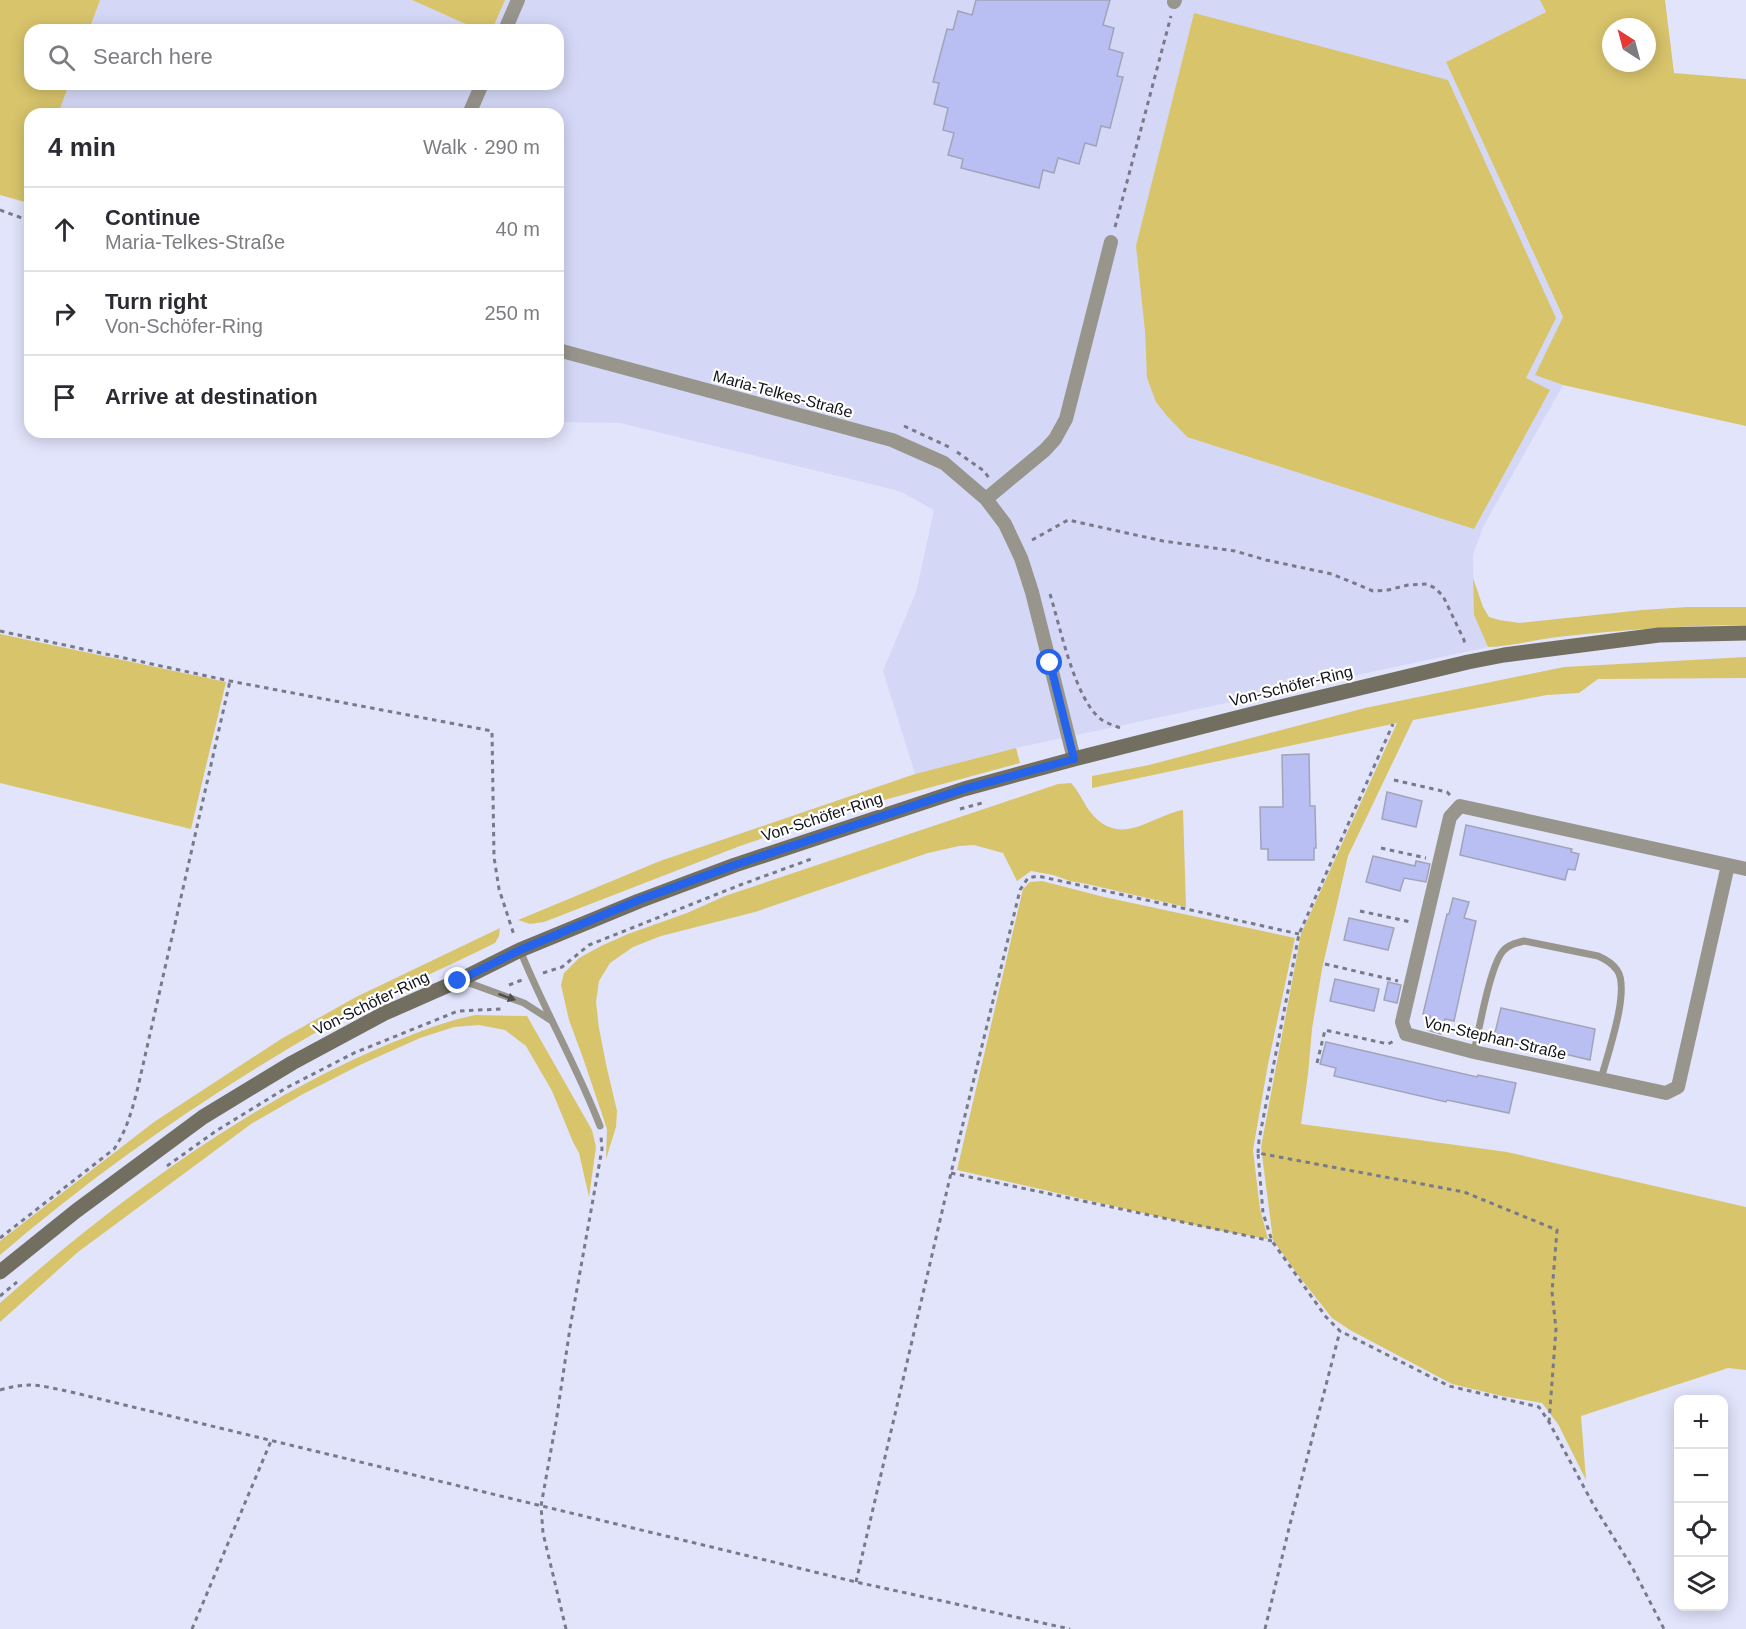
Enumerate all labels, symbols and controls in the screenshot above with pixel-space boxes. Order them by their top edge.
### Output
north arrow [1602,18,1656,72]
search box [24,24,564,90]
icon: search [45,41,78,74]
text: Search here [93,44,213,69]
text: 4 min [48,132,116,162]
text: Walk · 290 m [423,136,540,158]
text: Continue [105,205,200,230]
icon: ahead [48,213,81,246]
text: 40 m [496,218,540,240]
text: Maria-Telkes-Straße [105,231,285,253]
text: Turn right [105,289,207,314]
icon: right [48,297,81,330]
text: 250 m [484,302,540,324]
text: Von-Schöfer-Ring [105,315,263,337]
street label: Maria-Telkes-Straße [711,367,855,421]
icon: arrive [48,381,81,414]
text: Arrive at destination [105,384,318,409]
route start [1036,649,1062,675]
street label: Von-Schöfer-Ring [1228,662,1354,710]
street label: Von-Schöfer-Ring [759,789,885,845]
route end [444,967,470,993]
street label: Von-Schöfer-Ring [311,968,431,1038]
one-way arrow [498,992,516,1002]
street label: Von-Stephan-Straße [1422,1013,1568,1063]
map controls [1674,1395,1728,1611]
button: + [1674,1395,1728,1449]
button: − [1674,1449,1728,1503]
button: locate [1674,1503,1728,1557]
button: layers [1674,1557,1728,1611]

